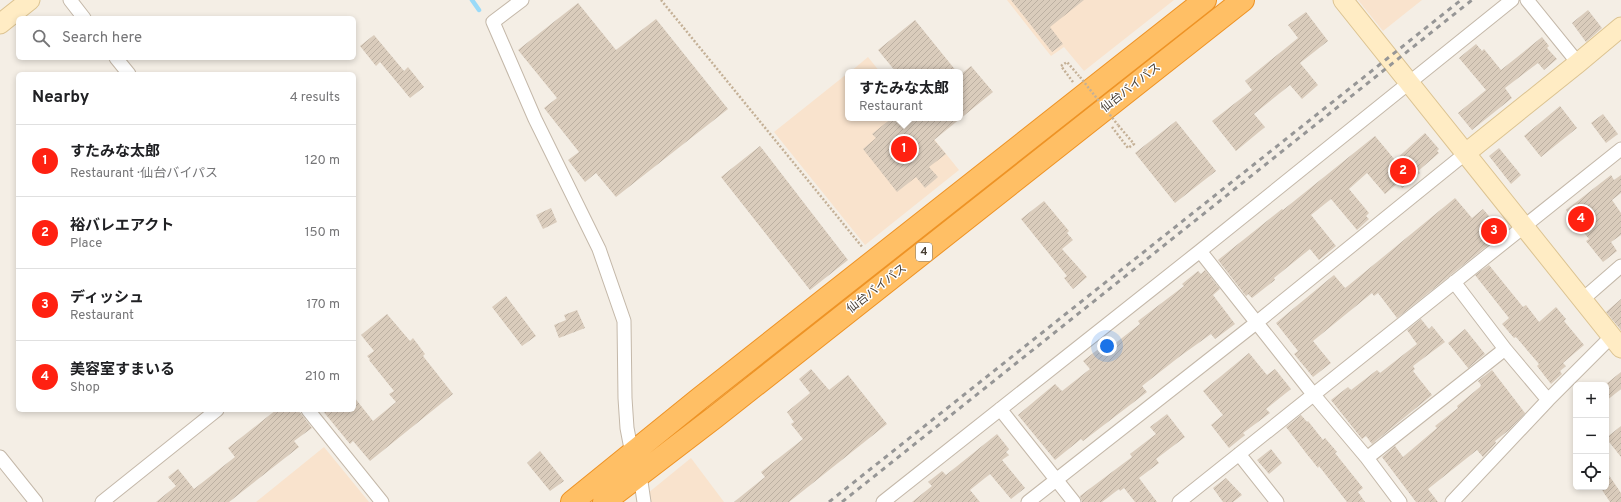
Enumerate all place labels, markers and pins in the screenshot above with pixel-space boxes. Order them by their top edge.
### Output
pin: 1 [891,134,917,164]
pin: 2 [1390,156,1416,186]
pin: 4 [1568,204,1594,234]
pin: 3 [1481,216,1507,246]

